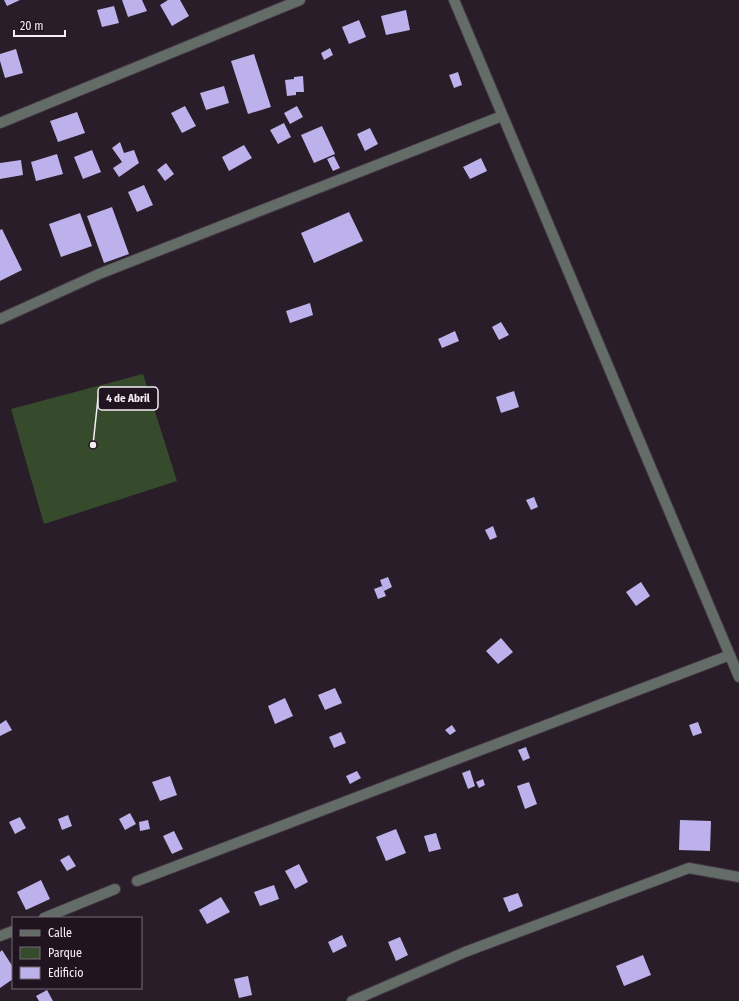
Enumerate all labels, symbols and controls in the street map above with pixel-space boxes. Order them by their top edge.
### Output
scale bar [14,12,65,38]
text: 20 m [20,19,44,33]
callout: 4 de Abril [98,387,158,410]
text: 4 de Abril [106,392,151,405]
legend [12,917,142,989]
text: Calle [48,926,72,940]
text: Parque [48,946,82,960]
text: Edificio [48,966,84,980]

